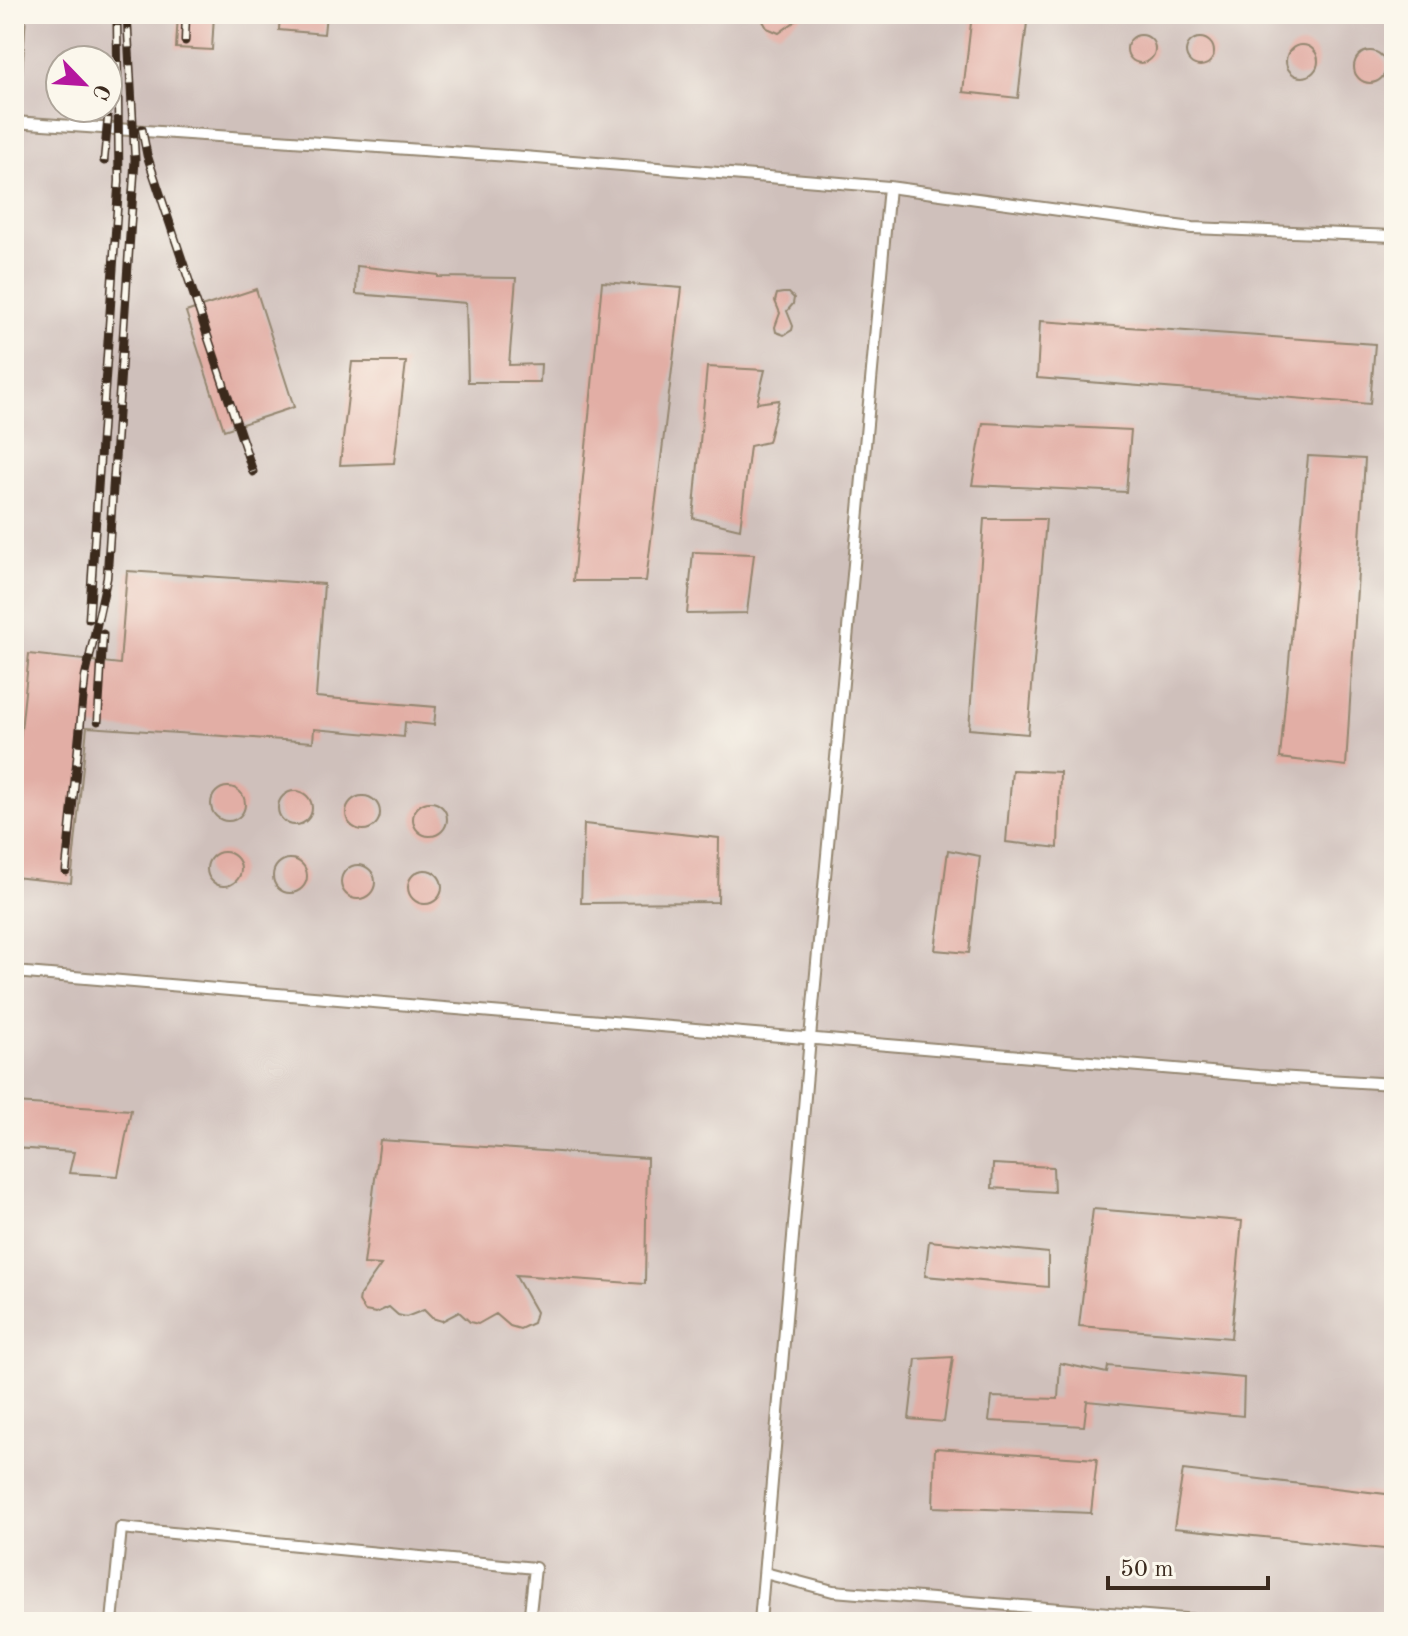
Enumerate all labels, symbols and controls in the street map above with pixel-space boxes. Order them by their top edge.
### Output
north arrow [44,44,124,124]
text: С [87,80,113,103]
scale bar [1108,1540,1268,1590]
text: 50 m [1120,1558,1174,1582]

